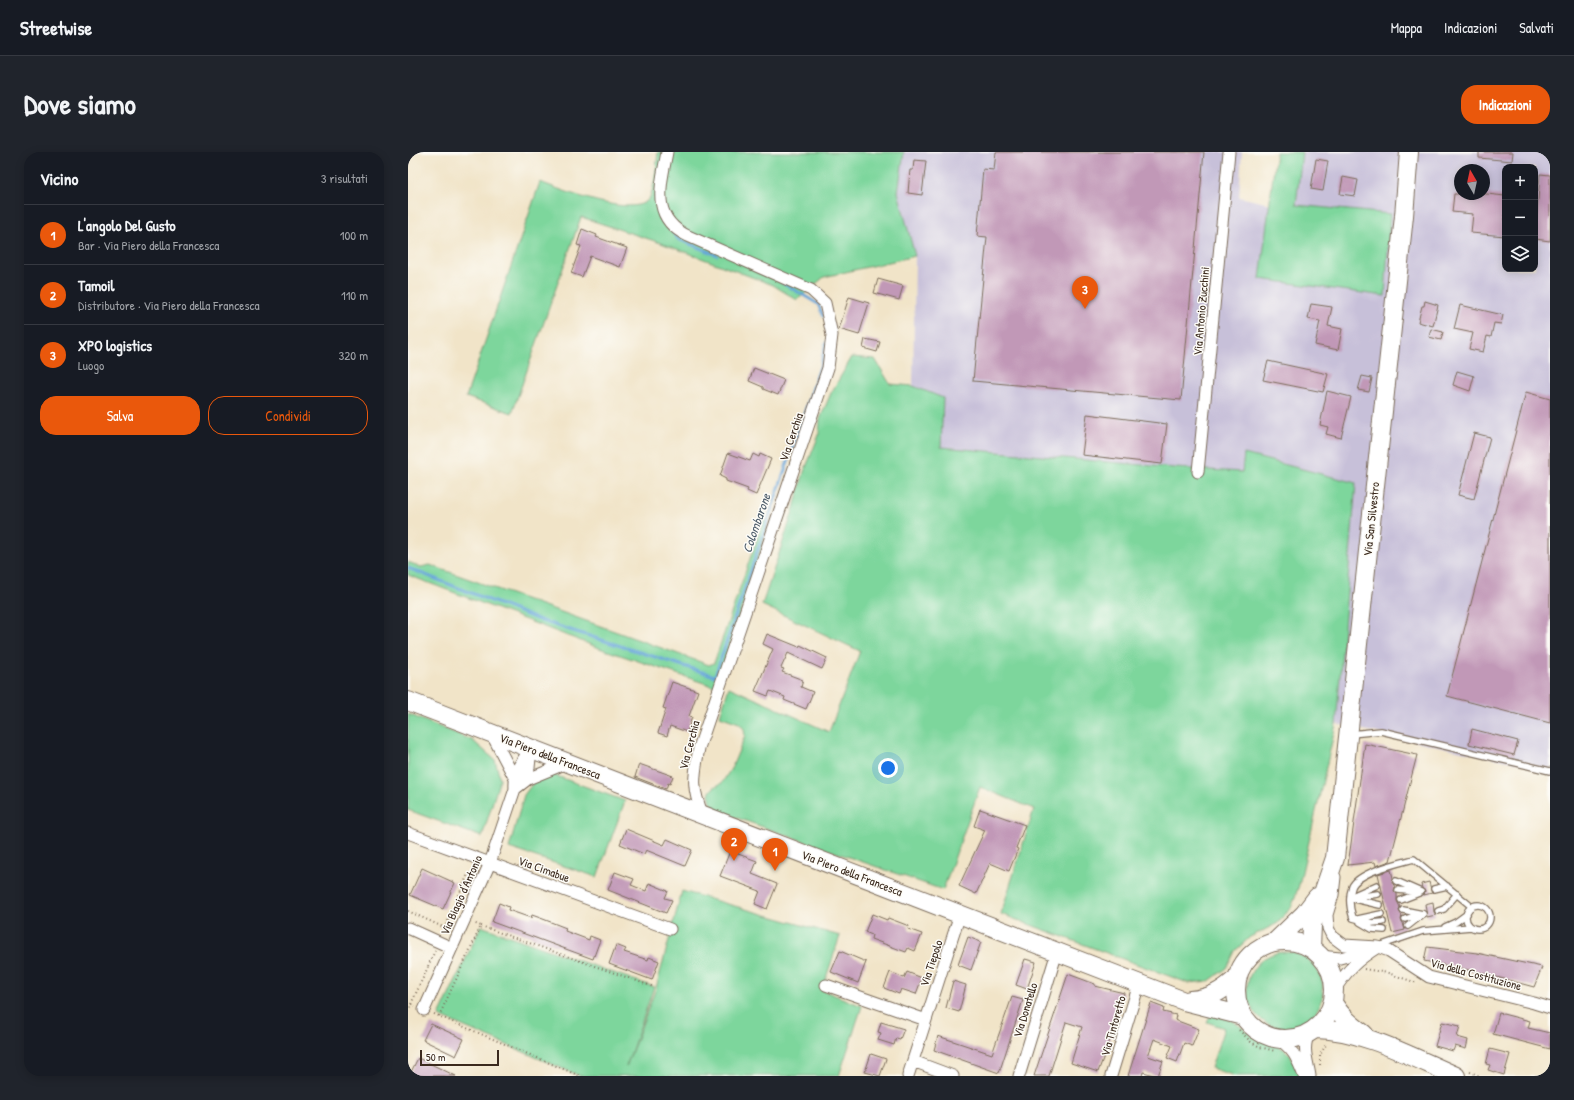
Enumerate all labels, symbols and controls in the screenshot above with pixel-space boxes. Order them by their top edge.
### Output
text: Streetwise [20,15,92,41]
text: Mappa [1391,18,1422,37]
text: Indicazioni [1444,18,1497,37]
text: Salvati [1519,18,1554,37]
text: Dove siamo [24,85,136,123]
button: Indicazioni [1461,85,1550,124]
north arrow [1454,164,1490,200]
map controls [1502,164,1538,272]
button: + [1502,164,1538,200]
text: Vicino [40,167,78,190]
text: 3 risultati [321,169,368,187]
button: − [1502,200,1538,236]
text: L'angolo Del Gusto [78,215,176,236]
text: 1 [51,226,55,244]
text: 100 m [340,226,368,244]
text: Bar · Via Piero della Francesca [78,236,219,254]
button: layers [1502,236,1538,272]
street label: Via Antonio Zucchini [1189,266,1213,356]
text: Tamoil [78,275,115,296]
pin: 3 [1072,276,1098,309]
text: 2 [50,286,56,304]
text: 110 m [341,286,368,304]
text: Distributore · Via Piero della Francesca [78,296,260,314]
text: XPO logistics [78,335,152,356]
text: 3 [50,346,56,364]
text: 320 m [338,346,368,364]
text: Luogo [78,356,104,374]
button: Salva [40,396,200,435]
button: Condividi [208,396,368,435]
street label: Via Cerchia [775,410,807,463]
street label: Via San Silvestro [1359,481,1383,557]
water label: Colombarone [737,490,775,555]
street label: Via Cerchia [674,718,704,771]
street label: Via Piero della Francesca [497,729,603,783]
your location [878,758,898,778]
pin: 2 [721,828,747,861]
pin: 1 [762,838,788,871]
street label: Via Piero della Francesca [799,846,905,900]
street label: Via Biagio d'Antonio [436,852,486,938]
street label: Via Cimabue [516,852,572,886]
street label: Via Tiepolo [916,937,947,988]
street label: Via della Costituzione [1429,954,1524,994]
street label: Via Donatello [1009,980,1041,1039]
street label: Via Tintoretto [1096,994,1130,1058]
scale bar [420,1048,499,1067]
text: 50 m [426,1050,446,1064]

